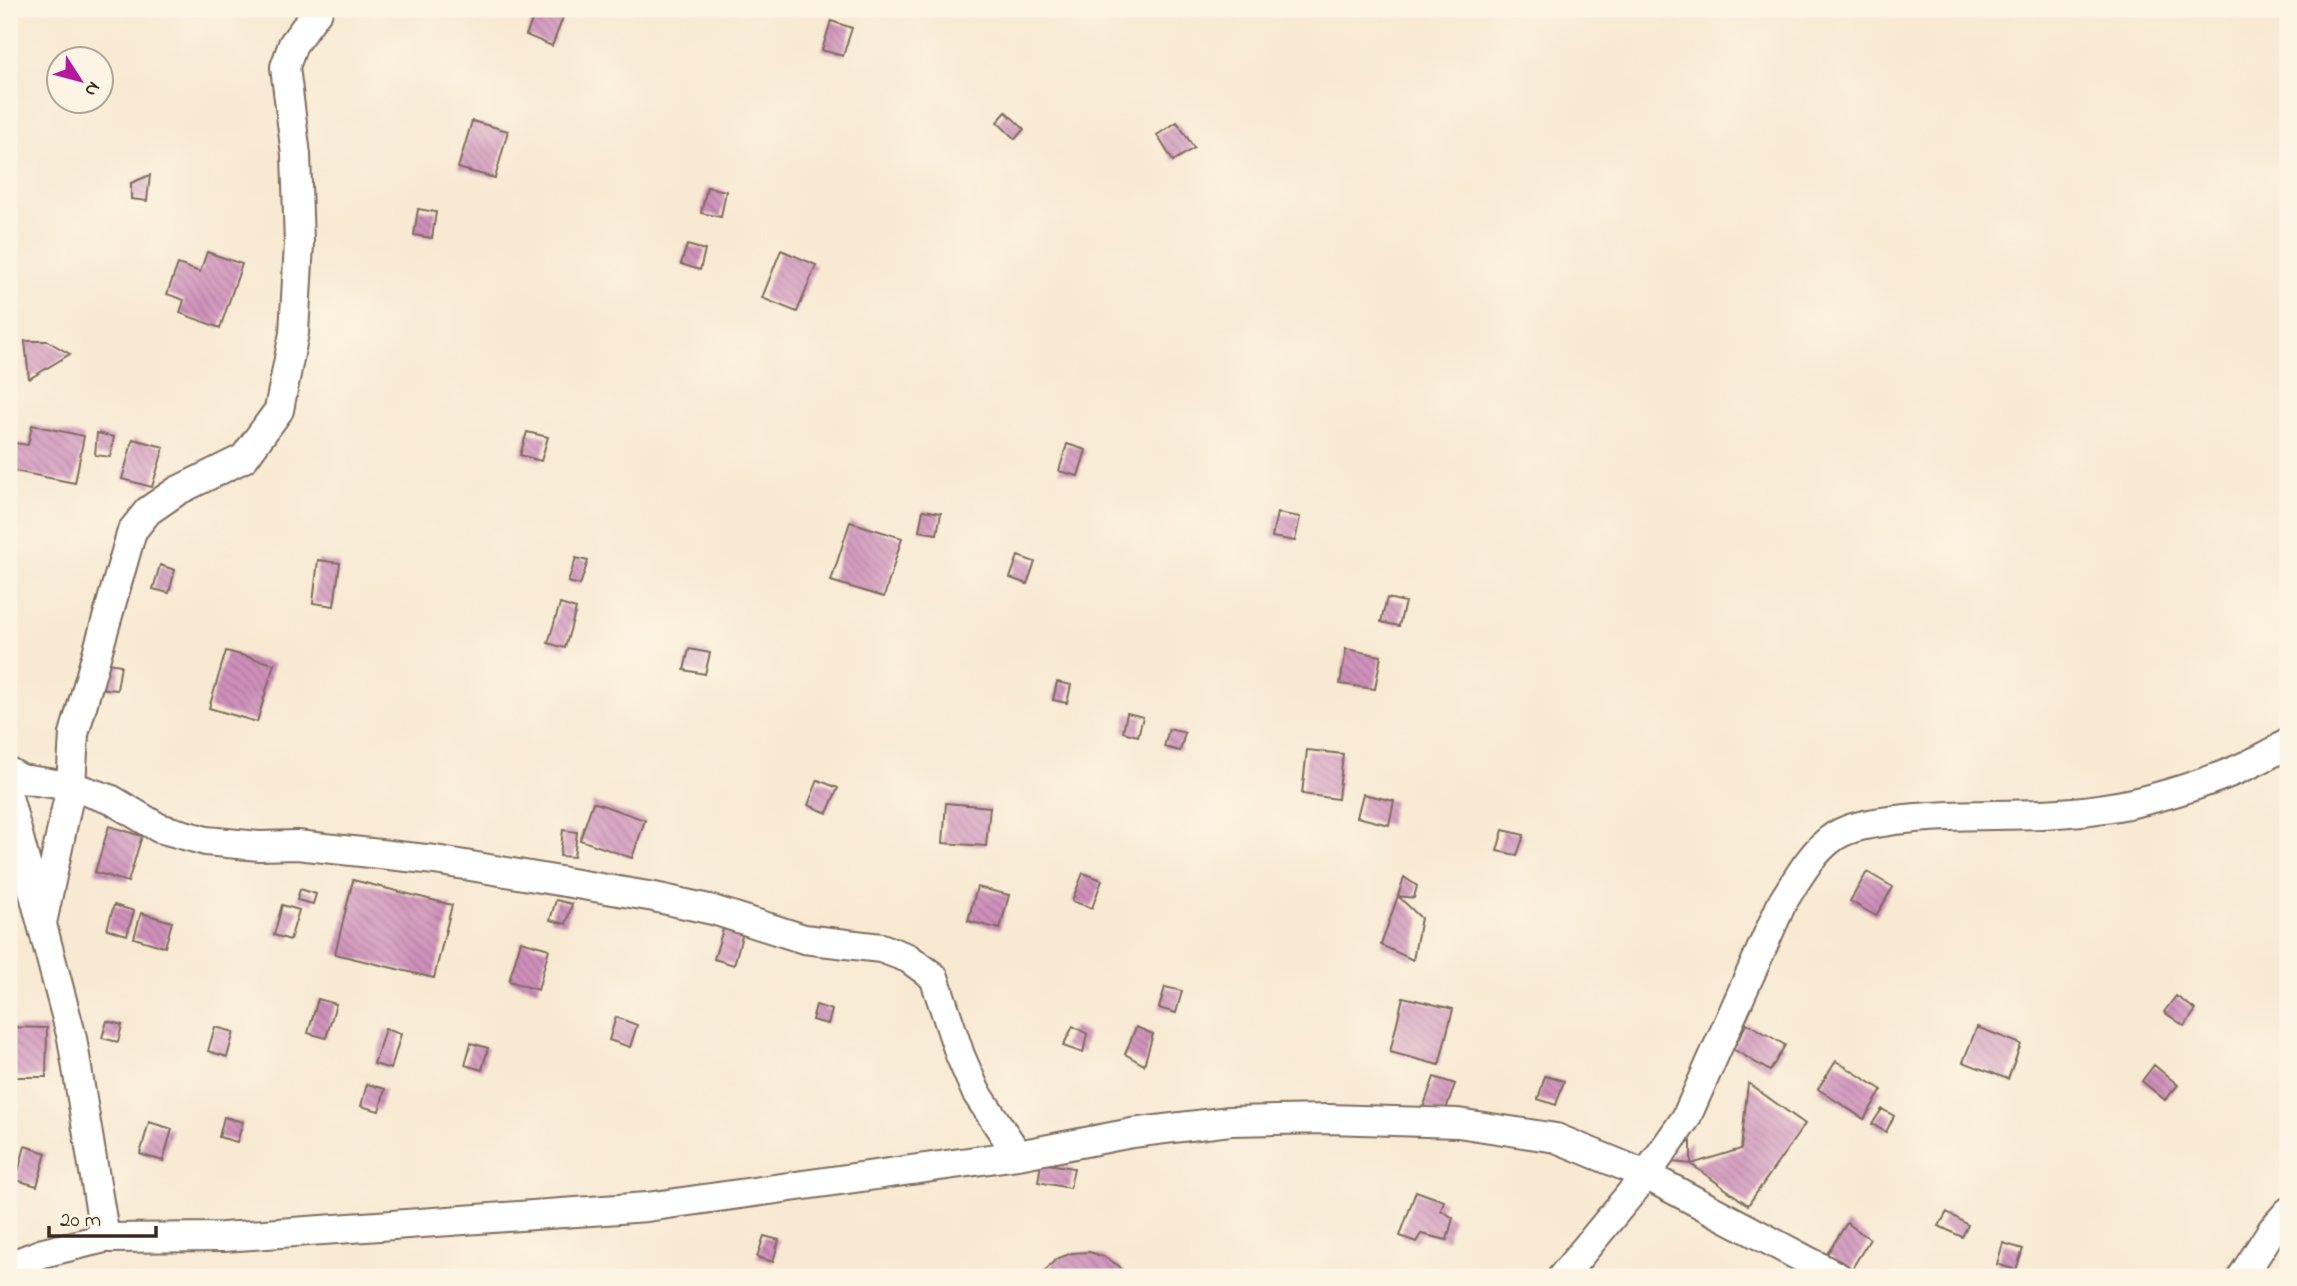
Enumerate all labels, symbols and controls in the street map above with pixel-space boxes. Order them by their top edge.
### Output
north arrow [46,46,116,116]
text: N [77,75,106,102]
scale bar [49,1195,156,1239]
text: 20 m [60,1206,101,1236]

